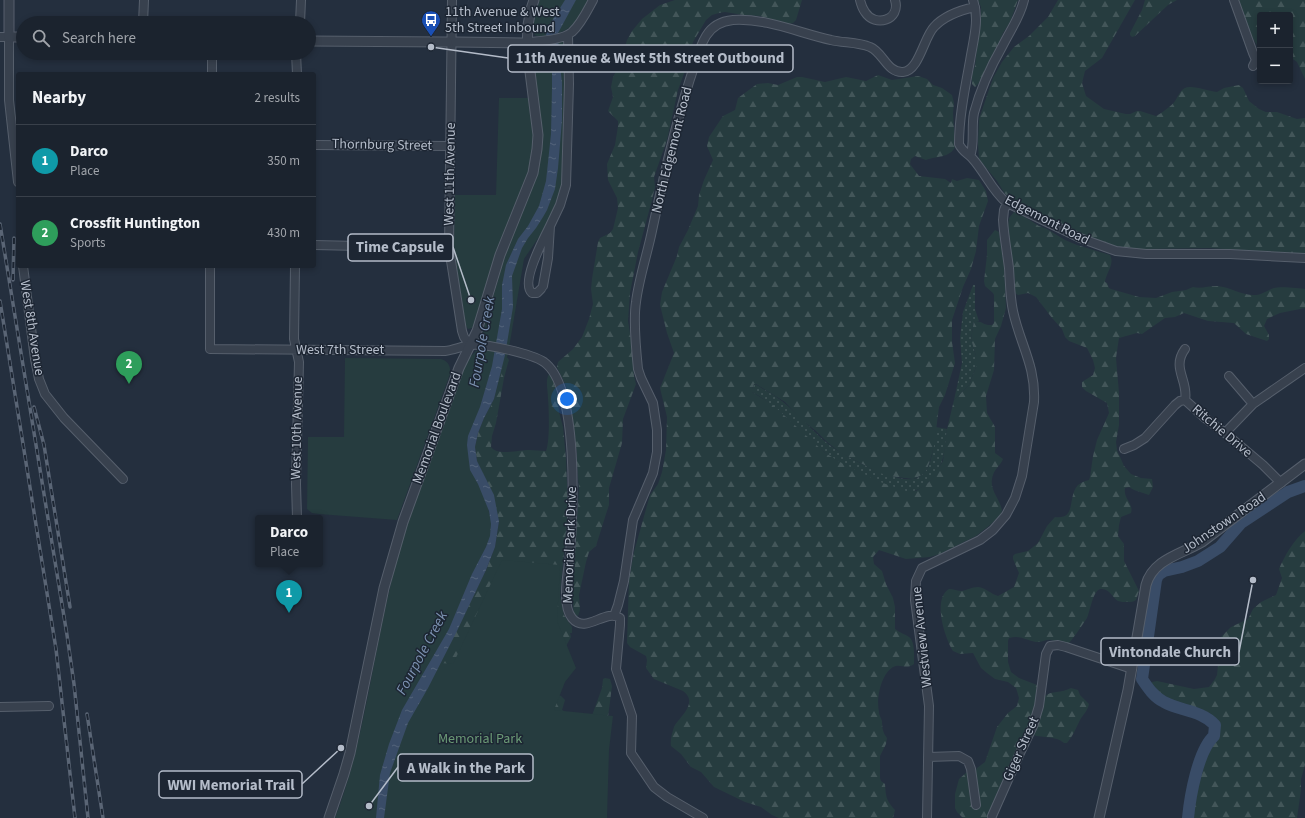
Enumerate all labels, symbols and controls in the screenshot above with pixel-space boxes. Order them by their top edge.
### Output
place label: 11th Avenue & West 5th Street Inbound [445,2,560,38]
bus stop icon: 11th Avenue & West 5th Street Inbound [420,9,442,37]
map controls [1257,12,1293,84]
button: + [1257,12,1293,48]
search box [16,16,316,60]
icon: search [30,27,52,49]
text: Search here [62,28,136,49]
callout: 11th Avenue & West 5th Street Outbound [508,45,793,72]
text: 11th Avenue & West 5th Street Outbound [516,48,784,69]
button: − [1257,48,1293,84]
street label: North Edgemont Road [647,85,697,215]
text: Nearby [32,86,86,110]
text: 2 results [255,89,300,107]
street label: West 11th Avenue [439,122,461,226]
street label: Thornburg Street [332,134,433,156]
text: Darco [70,141,108,162]
text: 1 [42,152,48,170]
text: 350 m [267,152,300,170]
text: Place [70,162,99,180]
street label: Edgemont Road [1001,190,1093,250]
text: Crossfit Huntington [70,213,200,234]
text: 2 [42,224,48,242]
text: 430 m [267,224,300,242]
text: Sports [70,234,105,252]
callout: Time Capsule [348,234,453,261]
text: Time Capsule [356,237,444,258]
street label: West 8th Avenue [15,279,49,377]
water label: Fourpole Creek [464,294,500,389]
street label: West 7th Street [296,340,384,360]
pin: 2 [116,351,142,384]
street label: Memorial Boulevard [407,369,467,487]
street label: West 10th Avenue [286,376,308,480]
your location [557,389,577,409]
street label: Ritchie Drive [1187,400,1257,462]
street label: Memorial Park Drive [558,486,582,604]
street label: Johnstown Road [1178,487,1270,559]
popup [255,515,323,567]
text: Darco [270,522,308,543]
text: Place [270,543,299,561]
pin: 1 [276,580,302,613]
street label: Westview Avenue [907,586,937,688]
water label: Fourpole Creek [391,607,453,699]
callout: Vintondale Church [1101,638,1239,665]
text: Vintondale Church [1108,642,1231,663]
street label: Giger Street [998,713,1044,784]
park label: Memorial Park [438,729,522,749]
callout: A Walk in the Park [398,754,533,781]
text: A Walk in the Park [406,758,526,779]
callout: WWI Memorial Trail [159,771,302,798]
text: WWI Memorial Trail [167,775,295,796]

